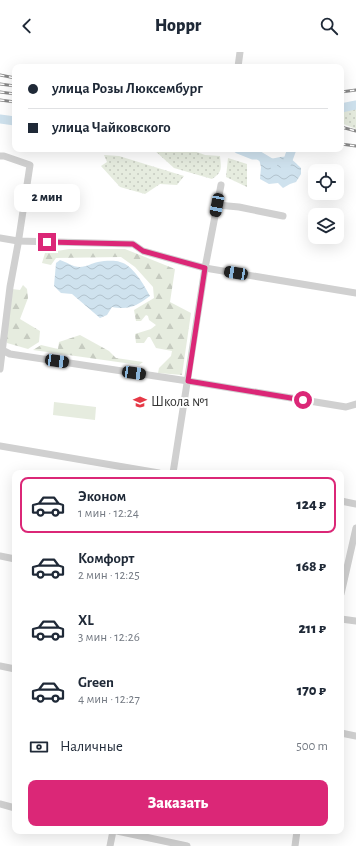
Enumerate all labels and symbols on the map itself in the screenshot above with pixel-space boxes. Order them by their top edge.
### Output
callout: 2 мин [14,184,80,212]
car [209,192,225,218]
route end [38,233,56,251]
car [223,265,249,281]
car [44,353,70,369]
car [121,365,147,381]
route start [294,391,312,409]
school or university icon: Школа №1 [132,394,148,410]
place label: Школа №1 [151,395,209,409]

